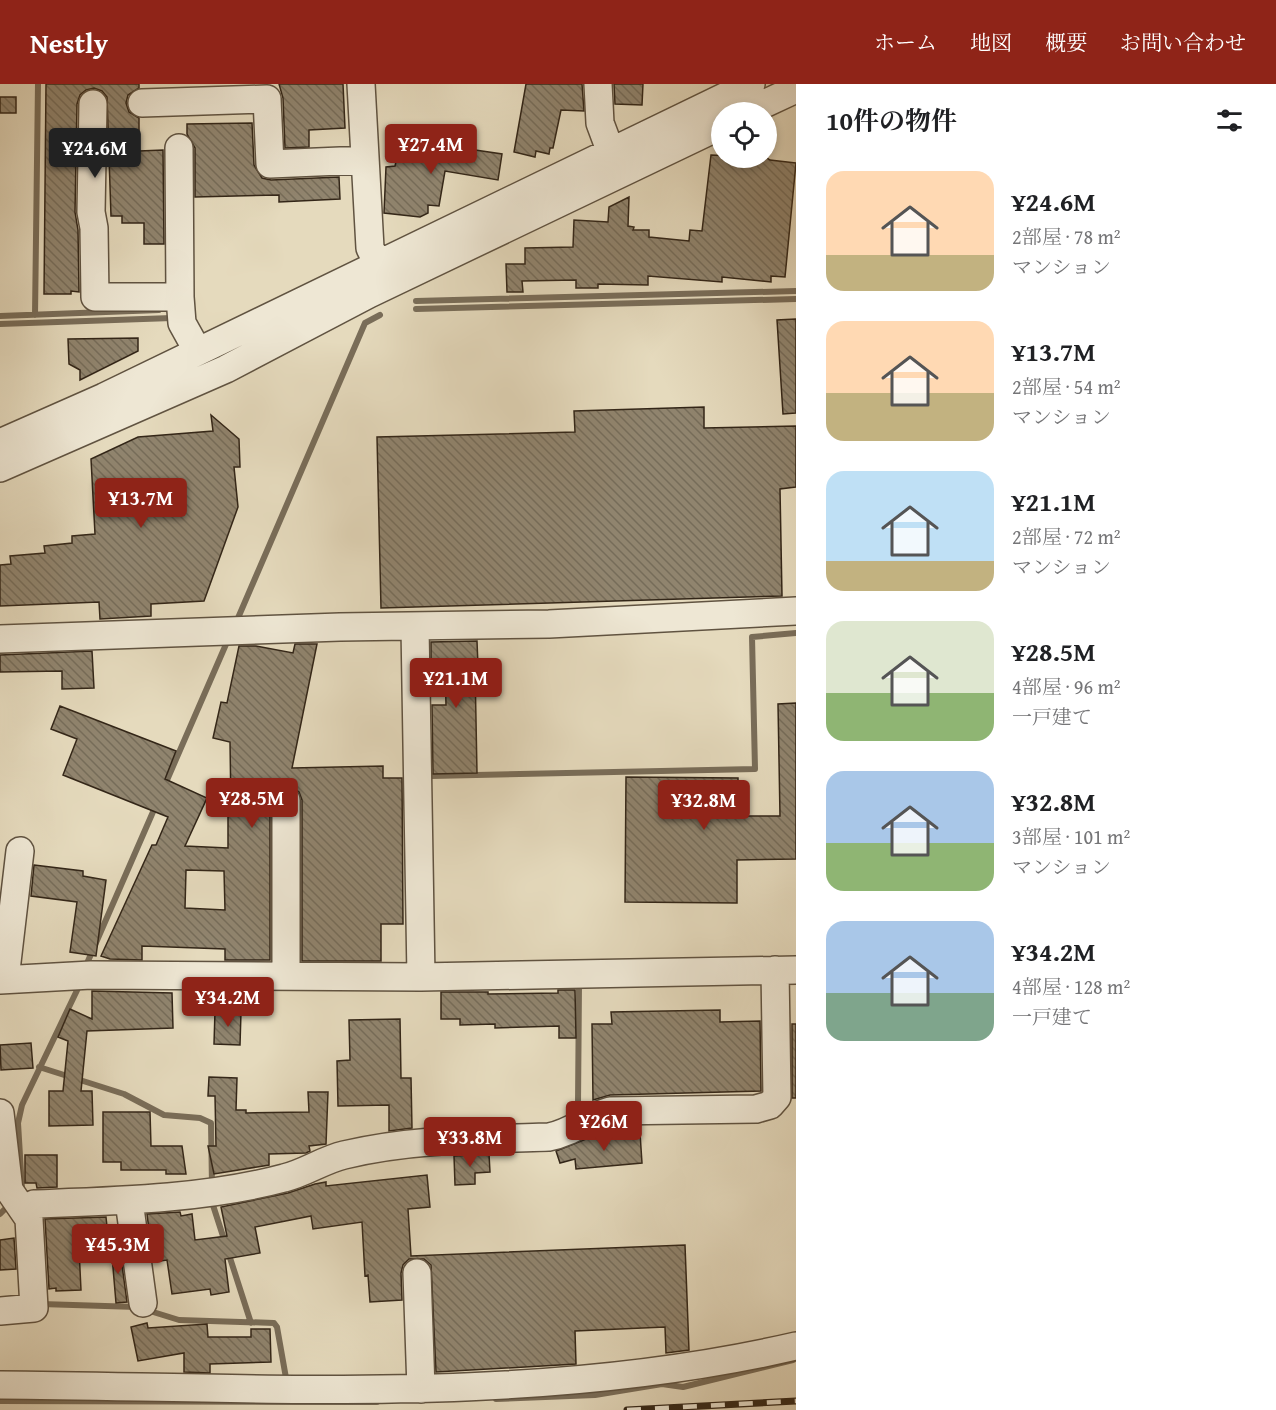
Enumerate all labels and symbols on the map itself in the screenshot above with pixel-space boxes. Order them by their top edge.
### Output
pin: ¥27.4M [382,124,480,175]
pin: ¥24.6M [46,128,144,179]
pin: ¥13.7M [92,478,190,529]
pin: ¥21.1M [407,658,505,709]
pin: ¥28.5M [203,778,301,829]
pin: ¥32.8M [655,780,753,831]
pin: ¥34.2M [179,977,277,1028]
pin: ¥26M [568,1101,640,1152]
pin: ¥33.8M [421,1117,519,1168]
pin: ¥45.3M [69,1224,167,1275]

